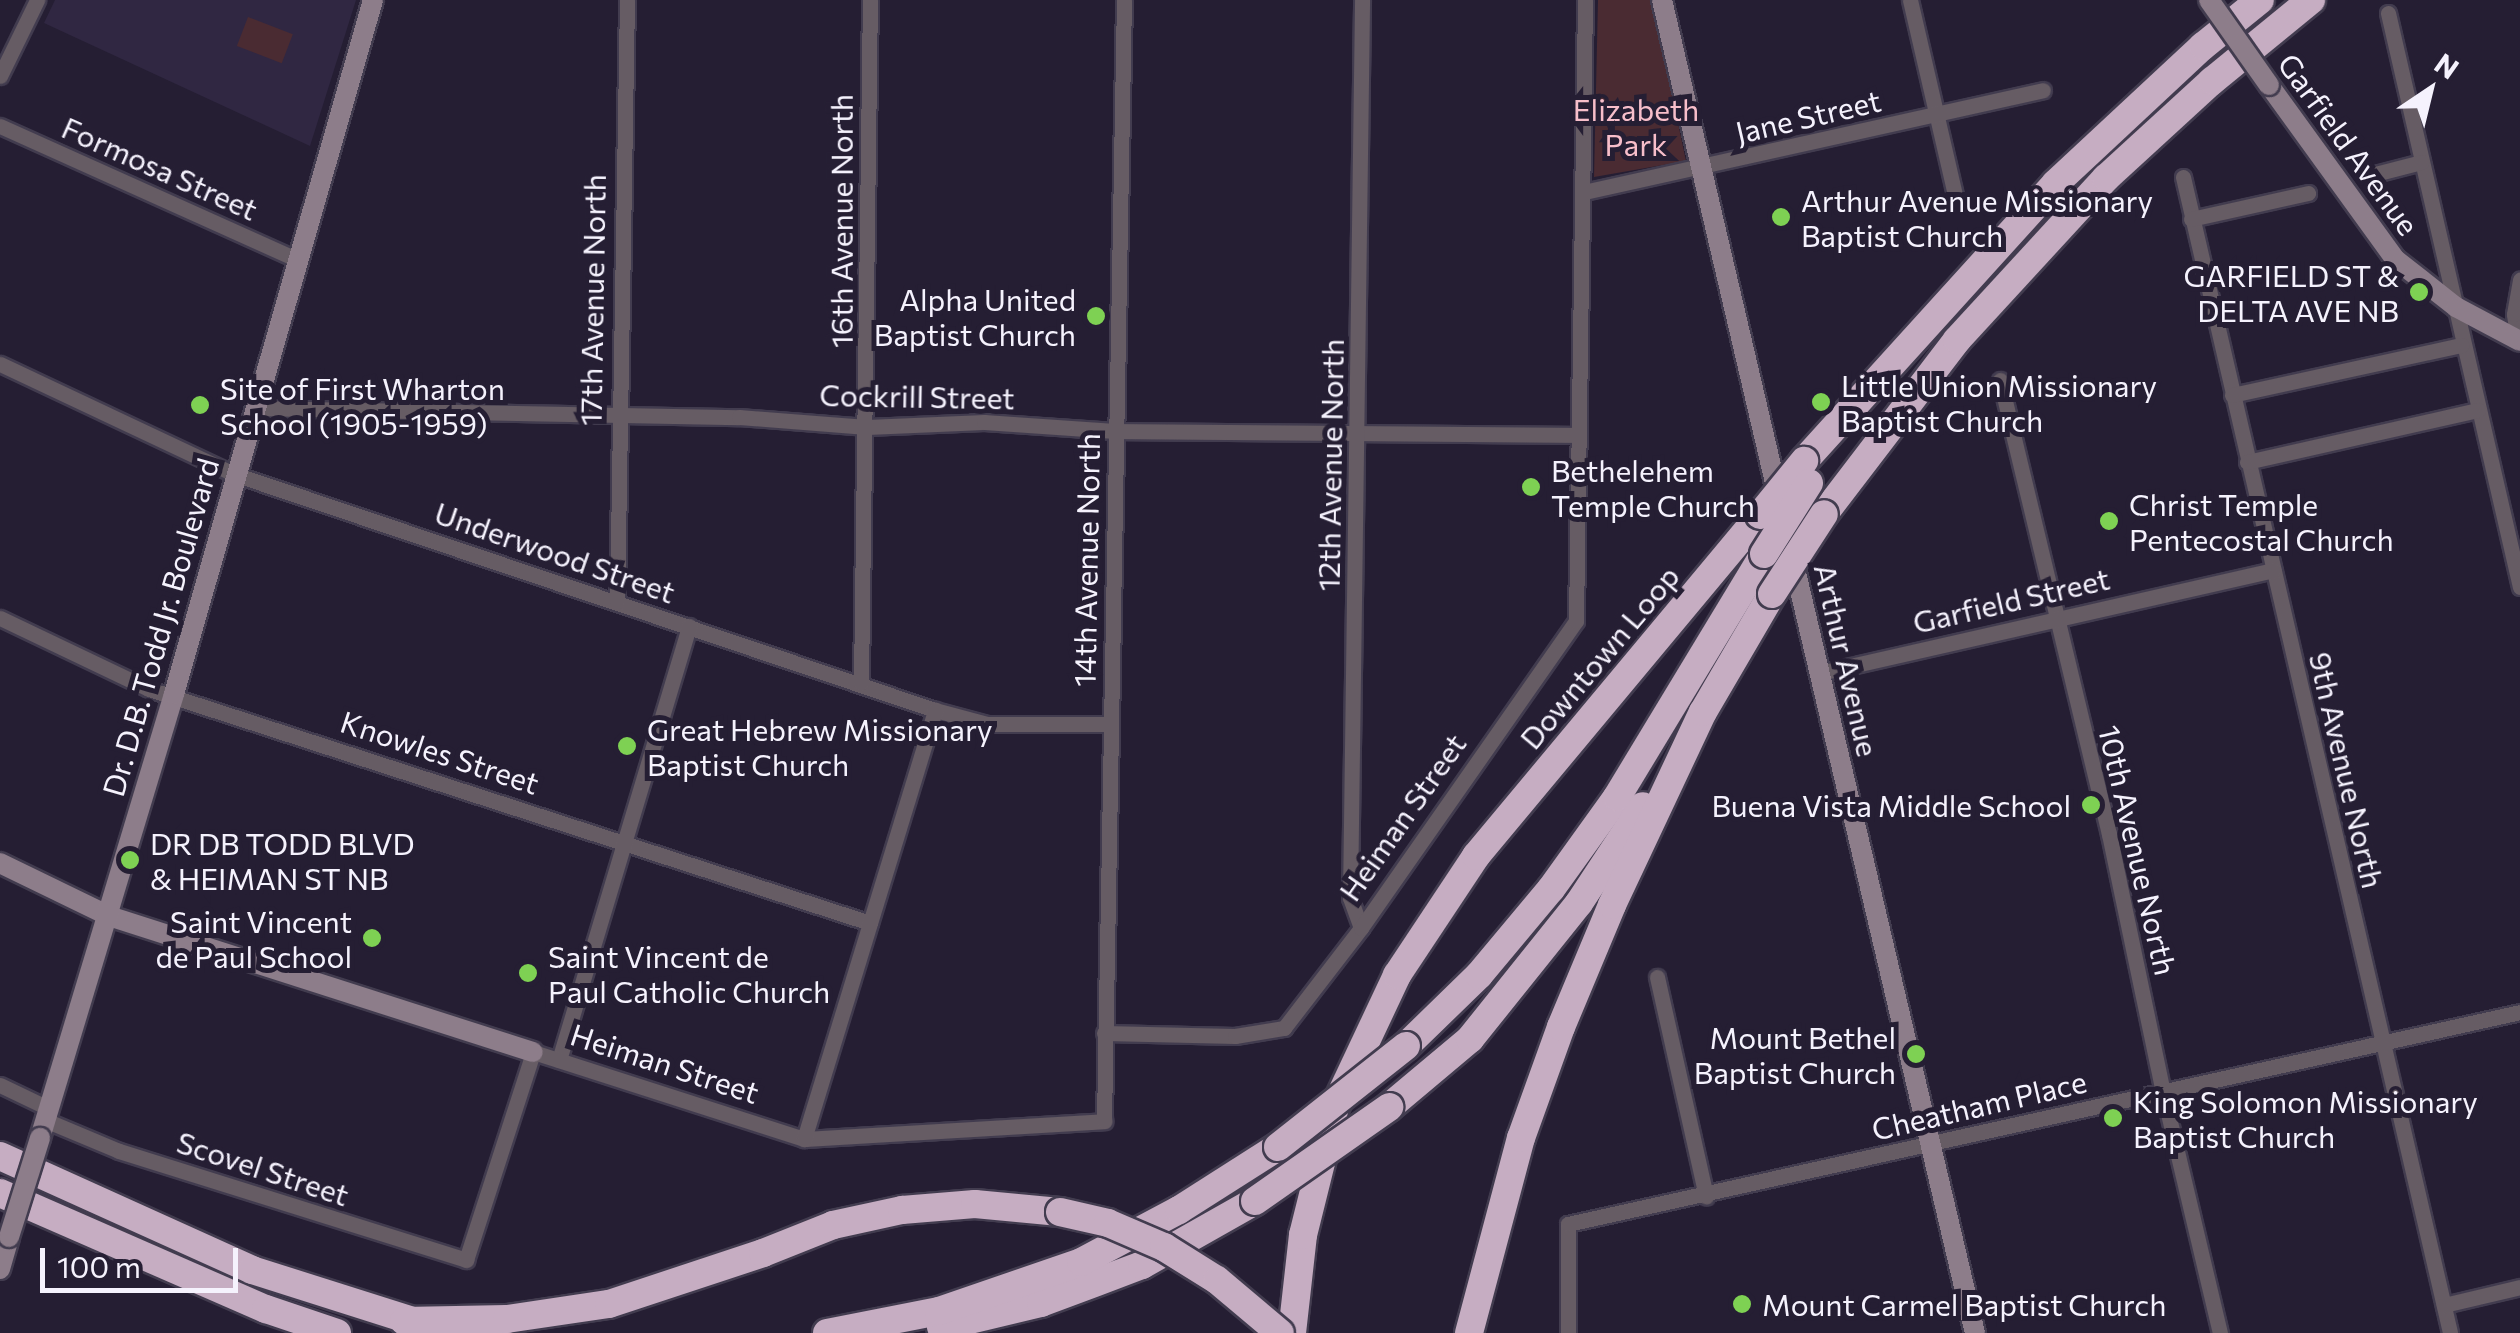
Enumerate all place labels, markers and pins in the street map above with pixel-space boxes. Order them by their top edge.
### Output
place label: Arthur Avenue Missionary Baptist Church [1801,182,2153,252]
marker: Arthur Avenue Missionary Baptist Church [1770,206,1792,228]
place label: GARFIELD ST & DELTA AVE NB [2184,257,2399,328]
place label: Alpha United Baptist Church [874,281,1076,352]
marker: GARFIELD ST & DELTA AVE NB [2408,281,2430,303]
marker: Alpha United Baptist Church [1085,305,1107,327]
place label: Little Union Missionary Baptist Church [1841,367,2157,438]
place label: Site of First Wharton School (1905-1959) [220,370,505,440]
marker: Little Union Missionary Baptist Church [1810,391,1832,413]
marker: Site of First Wharton School (1905-1959) [189,394,211,416]
place label: Bethelehem Temple Church [1551,452,1755,522]
marker: Bethelehem Temple Church [1520,476,1542,498]
place label: Christ Temple Pentecostal Church [2129,486,2394,556]
marker: Christ Temple Pentecostal Church [2098,510,2120,532]
place label: Great Hebrew Missionary Baptist Church [647,711,992,782]
marker: Great Hebrew Missionary Baptist Church [616,735,638,757]
place label: Buena Vista Middle School [1711,787,2071,823]
marker: Buena Vista Middle School [2080,794,2102,816]
place label: DR DB TODD BLVD & HEIMAN ST NB [150,825,415,896]
marker: DR DB TODD BLVD & HEIMAN ST NB [119,849,141,871]
place label: Saint Vincent de Paul School [155,903,352,974]
marker: Saint Vincent de Paul School [361,927,383,949]
place label: Saint Vincent de Paul Catholic Church [548,938,830,1008]
marker: Saint Vincent de Paul Catholic Church [517,962,539,984]
place label: Mount Bethel Baptist Church [1694,1019,1896,1090]
marker: Mount Bethel Baptist Church [1905,1043,1927,1065]
place label: King Solomon Missionary Baptist Church [2133,1083,2478,1154]
marker: King Solomon Missionary Baptist Church [2102,1107,2124,1129]
place label: Mount Carmel Baptist Church [1762,1286,2166,1322]
marker: Mount Carmel Baptist Church [1731,1293,1753,1315]

